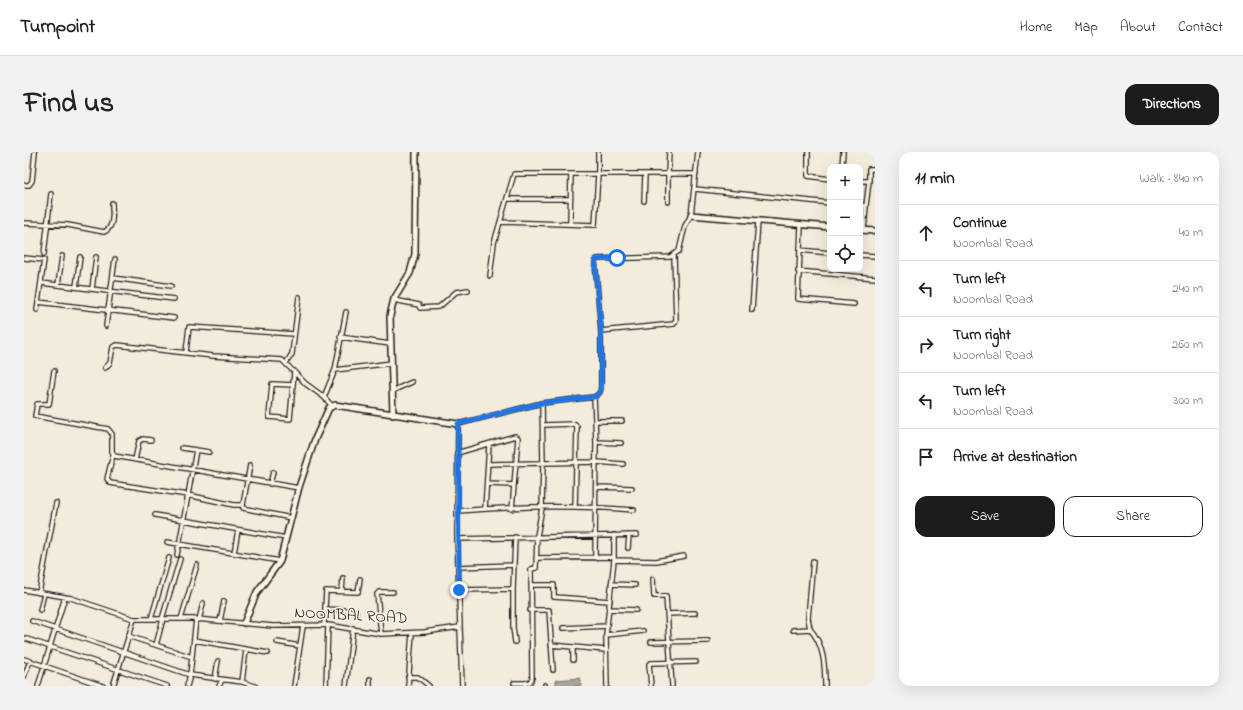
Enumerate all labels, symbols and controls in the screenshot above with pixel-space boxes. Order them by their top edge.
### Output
text: Turnpoint [20,14,95,41]
text: Home [1020,17,1052,38]
text: Map [1074,17,1098,38]
text: About [1120,17,1156,38]
text: Contact [1178,17,1223,38]
text: Find us [24,84,114,125]
button: Directions [1125,84,1219,125]
map controls [827,164,863,272]
button: + [827,164,863,200]
text: 11 min [915,166,955,191]
text: Walk · 840 m [1140,169,1203,188]
button: − [827,200,863,236]
text: Continue [953,212,1007,234]
icon: ahead [915,222,937,244]
text: 40 m [1179,223,1203,242]
text: Noombal Road [953,234,1033,253]
button: locate [827,236,863,272]
route start [608,249,626,267]
text: Turn left [953,268,1006,290]
icon: left [915,278,937,300]
text: 240 m [1172,279,1203,298]
text: Noombal Road [953,290,1033,309]
text: Turn right [953,324,1011,346]
icon: right [915,334,937,356]
text: 260 m [1172,335,1203,354]
text: Noombal Road [953,346,1033,365]
text: Turn left [953,380,1006,402]
icon: left [915,390,937,412]
text: 300 m [1173,391,1203,410]
text: Noombal Road [953,402,1033,421]
icon: arrive [915,446,937,468]
text: Arrive at destination [953,446,1077,468]
button: Save [915,496,1055,537]
button: Share [1063,496,1203,537]
route end [450,581,468,599]
street label: NOOMBAL ROAD [294,601,408,631]

